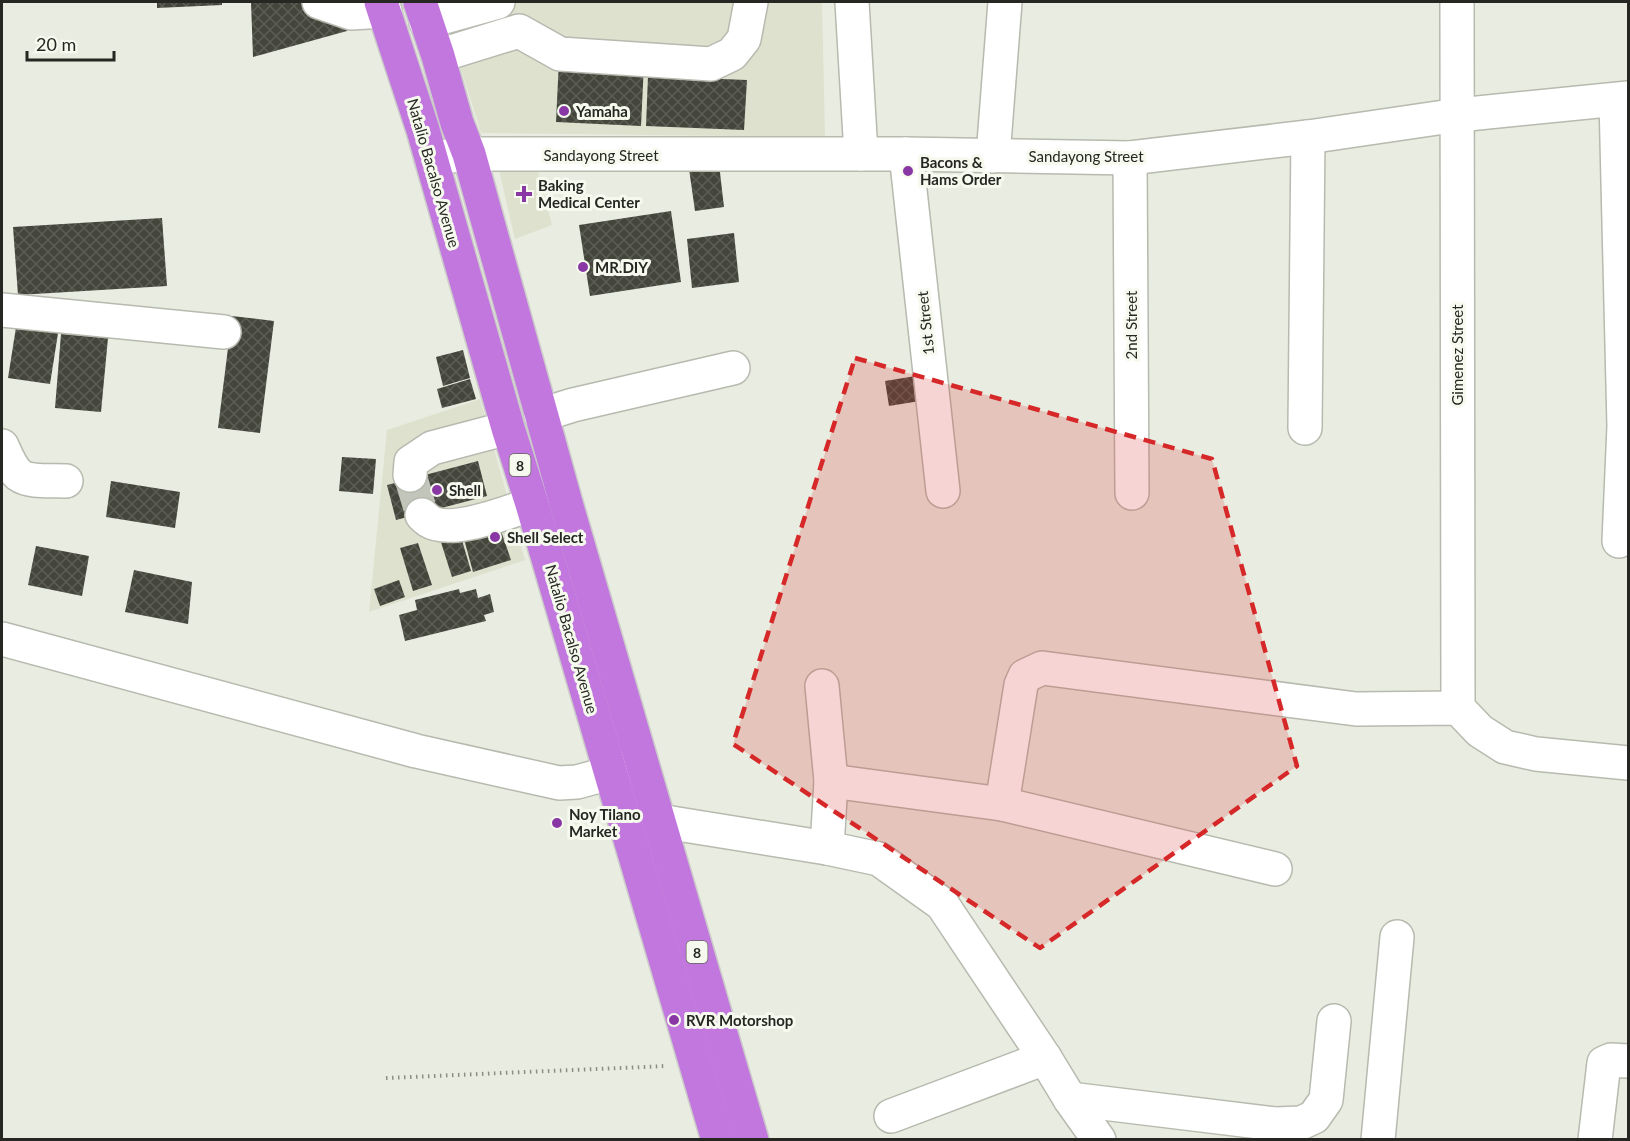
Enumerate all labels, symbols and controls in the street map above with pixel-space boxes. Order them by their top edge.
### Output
scale bar [27,24,114,62]
text: 20 m [36,33,76,55]
street label: Natalio Bacalso Avenue [404,96,464,250]
place label: Yamaha [575,102,628,120]
marker: Yamaha [557,104,571,118]
street label: Sandayong Street [543,146,659,164]
street label: Sandayong Street [1028,147,1144,165]
place label: Bacons & Hams Order [920,153,1002,188]
marker: Bacons & Hams Order [901,164,915,178]
place label: Baking Medical Center [538,176,640,211]
marker: Baking Medical Center [515,185,533,203]
place label: MR.DIY [595,258,648,276]
marker: MR.DIY [576,260,590,274]
street label: 1st Street [913,290,937,356]
street label: 2nd Street [1122,290,1140,359]
street label: Gimenez Street [1448,304,1466,406]
road number: 8 [510,454,530,476]
place label: Shell [449,481,481,499]
marker: Shell [430,483,444,497]
place label: Shell Select [507,528,584,546]
marker: Shell Select [488,530,502,544]
street label: Natalio Bacalso Avenue [542,562,602,716]
place label: Noy Tilano Market [569,805,641,840]
marker: Noy Tilano Market [550,816,564,830]
road number: 8 [686,941,708,963]
place label: RVR Motorshop [686,1011,793,1029]
marker: RVR Motorshop [667,1013,681,1027]

